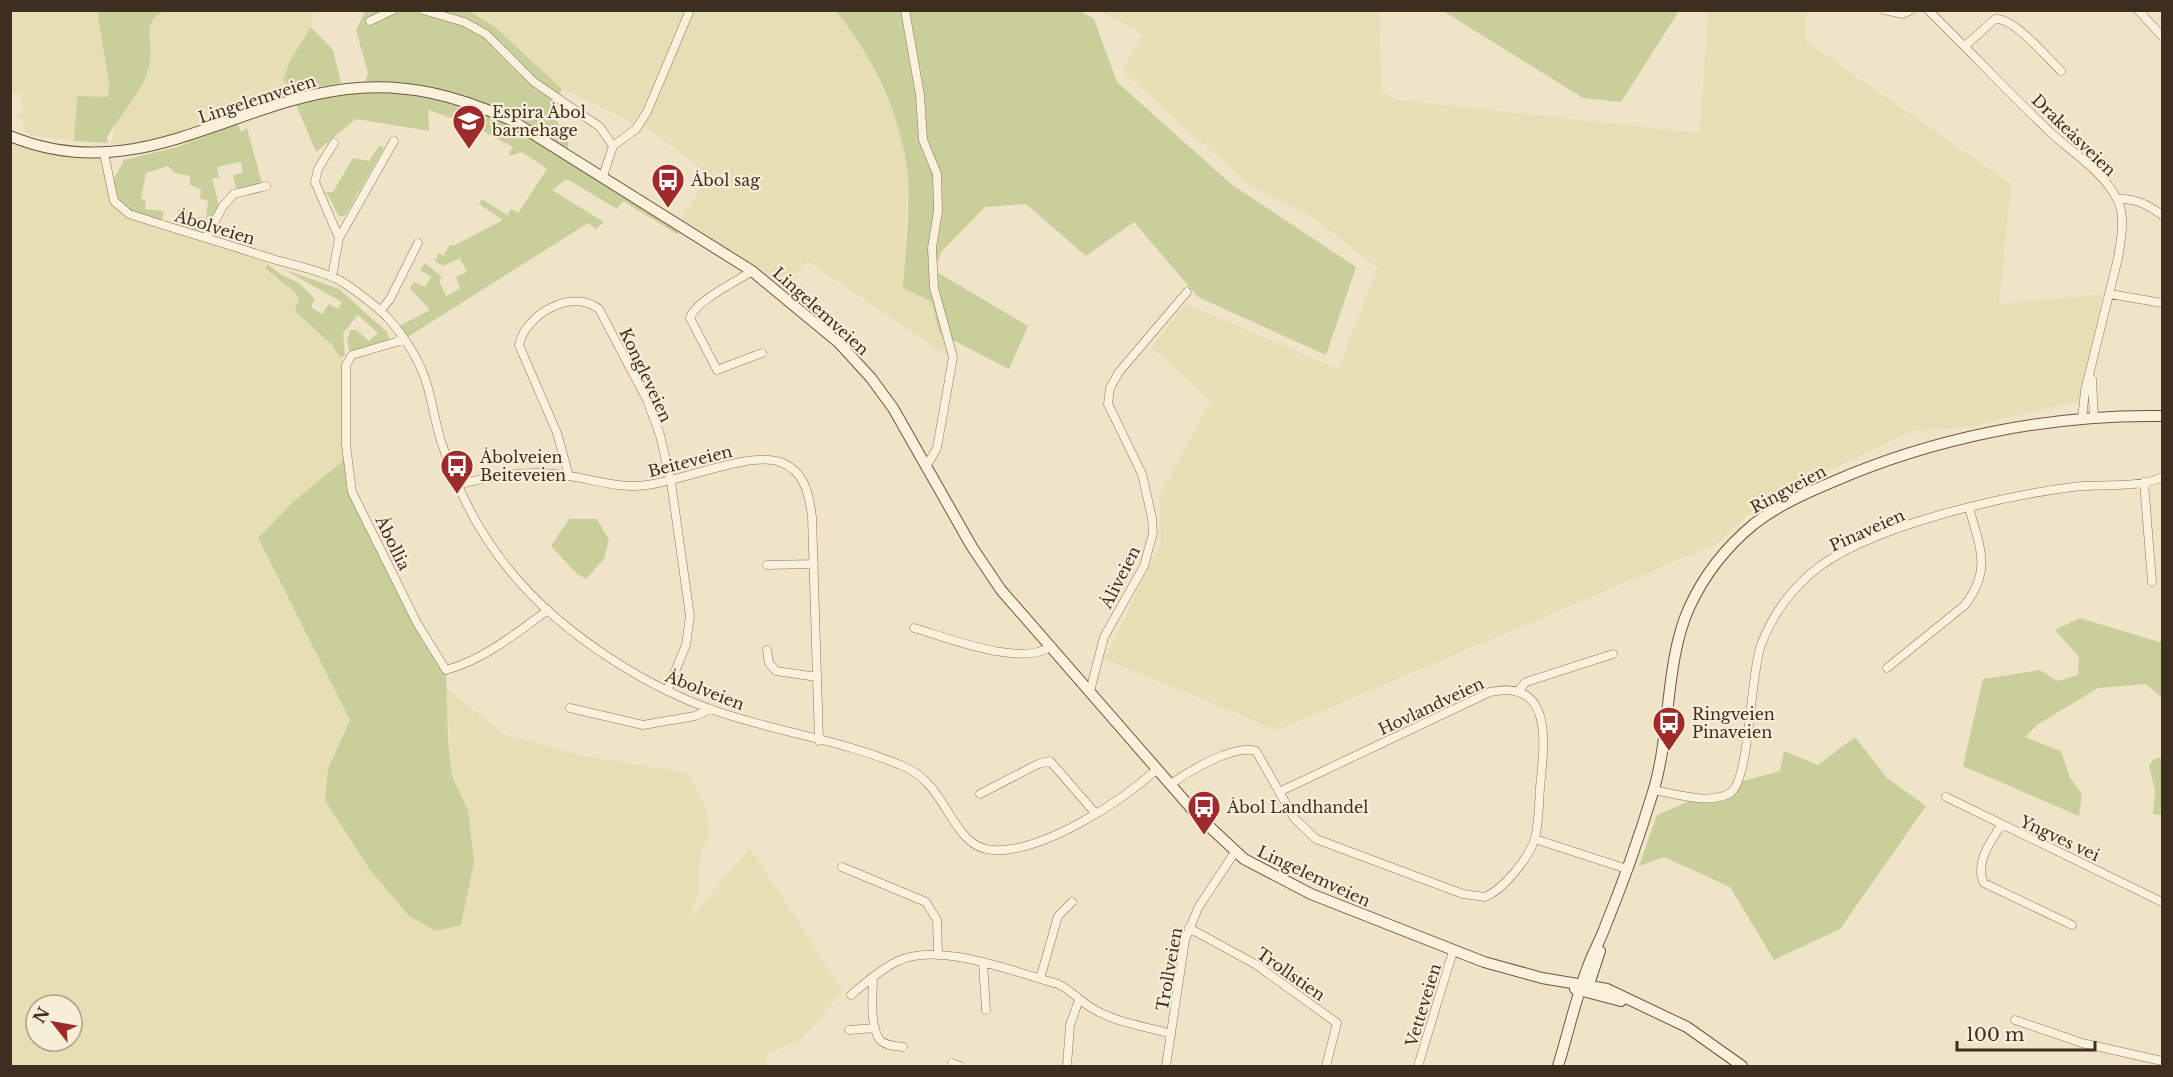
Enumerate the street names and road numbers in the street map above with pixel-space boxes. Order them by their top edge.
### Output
street label: Lingelemveien [196,71,318,127]
street label: Drakeåsveien [2028,90,2120,180]
street label: Åbolveien [172,205,257,249]
street label: Lingelemveien [769,263,873,359]
street label: Kongleveien [615,325,677,425]
street label: Beiteveien [646,441,734,481]
street label: Ringveien [1747,461,1829,517]
street label: Pinaveien [1826,505,1908,555]
street label: Åbollia [371,512,415,574]
street label: Åliveien [1095,543,1144,612]
street label: Åbolveien [662,666,747,714]
street label: Hovlandveien [1375,673,1487,739]
street label: Yngves vei [2016,811,2103,865]
street label: Lingelemveien [1254,841,1374,911]
street label: Trollveien [1152,926,1186,1012]
street label: Trollstien [1253,943,1329,1005]
street label: Vetteveien [1401,961,1445,1050]

